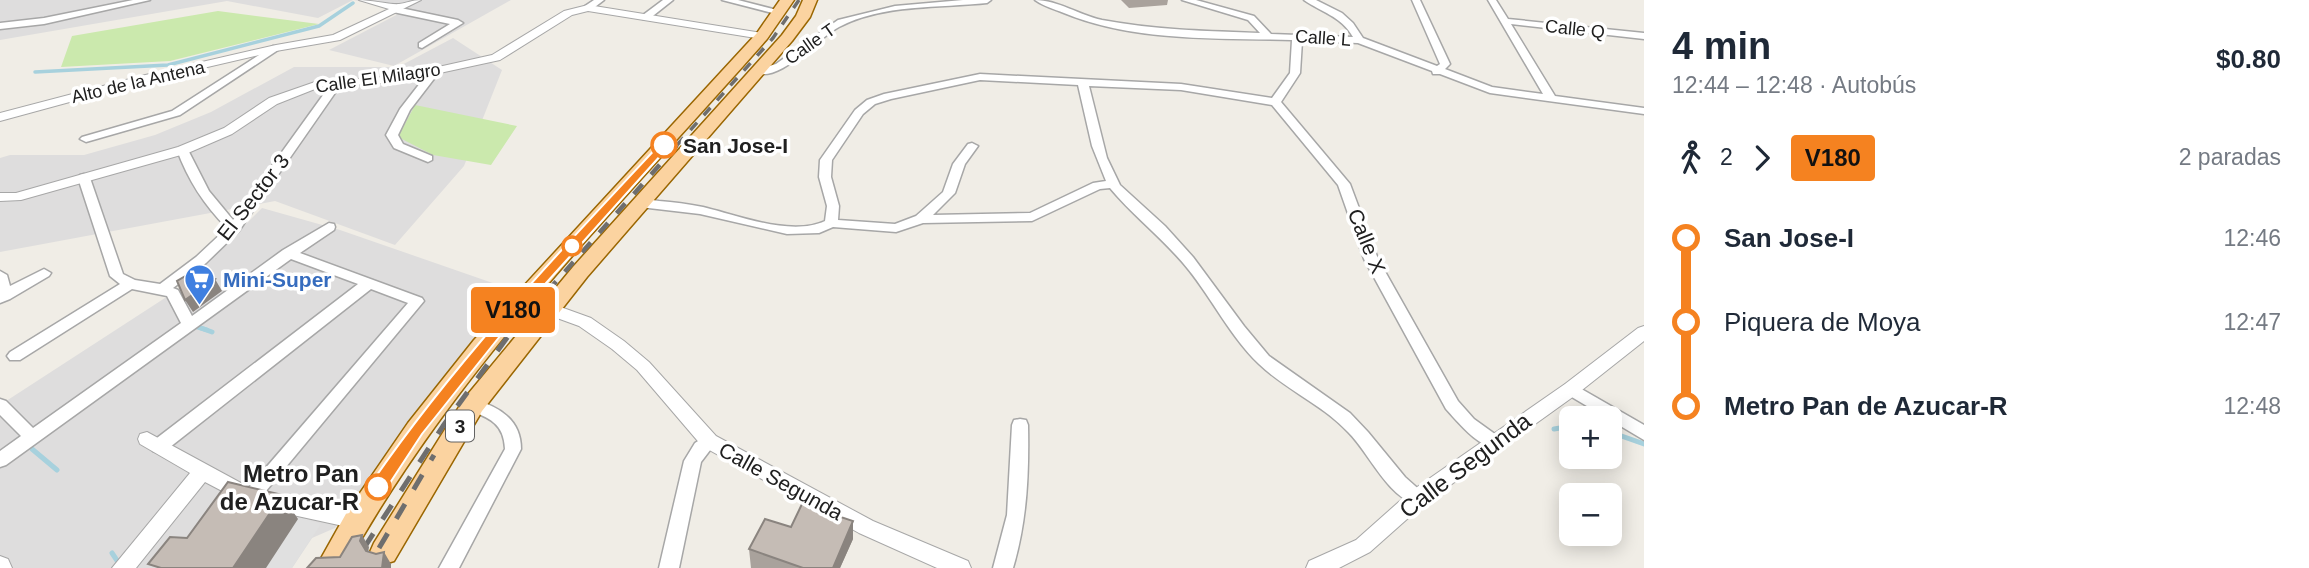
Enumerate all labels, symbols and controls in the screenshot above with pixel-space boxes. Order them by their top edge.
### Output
street label: Calle Q [1544,16,1606,42]
street label: Calle T [781,20,839,68]
text: 4 min [1672,25,1771,67]
street label: Calle L [1294,26,1352,50]
text: $0.80 [2216,44,2281,74]
street label: Alto de la Antena [69,57,208,107]
street label: Calle El Milagro [314,59,442,97]
text: 12:44 – 12:48 · Autobús [1672,72,1916,98]
marker: San Jose-I [651,132,677,158]
place label: San Jose-I [683,134,788,157]
icon: walk [1672,139,1710,177]
icon: forward [1743,139,1781,177]
text: 2 [1720,144,1733,170]
text: V180 [1805,144,1861,171]
text: 2 paradas [2179,144,2281,170]
street label: El Sector 3 [212,149,294,245]
street label: Calle X [1344,205,1390,277]
text: San Jose-I [1724,223,1854,253]
text: 12:46 [2223,225,2281,251]
unlabelled marker [562,236,582,256]
supermarket icon: Mini-Super [183,262,217,306]
place label: Mini-Super [223,268,332,291]
line badge: V180 [464,287,562,333]
text: V180 [485,296,541,323]
text: Piquera de Moya [1724,307,1921,337]
text: 12:47 [2223,309,2281,335]
text: Metro Pan de Azucar-R [1724,391,2008,421]
text: 12:48 [2223,393,2281,419]
street label: Calle Segunda [1394,406,1537,523]
map controls [1559,406,1622,546]
button: + [1559,406,1622,469]
road number: 3 [446,410,474,442]
street label: Calle Segunda [715,438,847,525]
place label: Metro Pan de Azucar-R [220,460,359,515]
marker: Metro Pan de Azucar-R [365,474,391,500]
button: − [1559,483,1622,546]

